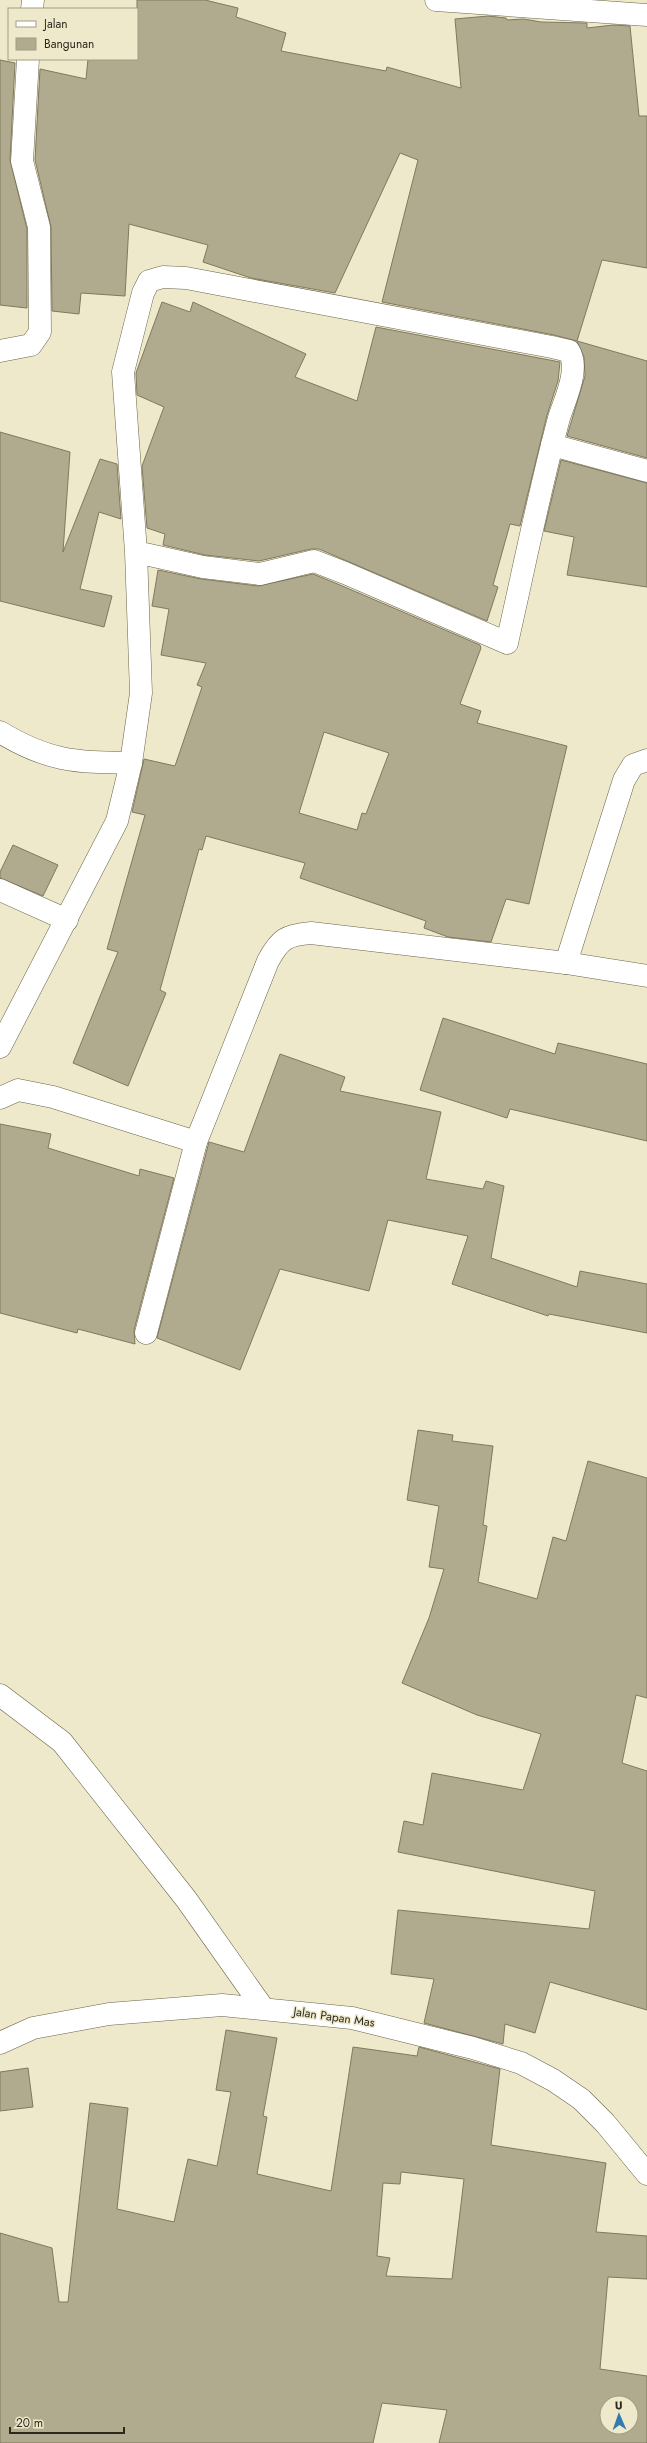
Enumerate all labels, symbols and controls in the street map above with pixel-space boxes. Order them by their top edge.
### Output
legend [8,8,138,60]
text: Jalan [42,15,67,33]
text: Bangunan [44,35,94,53]
street label: Jalan Papan Mas [290,2002,376,2032]
north arrow [599,2395,639,2435]
text: U [615,2397,623,2413]
scale bar [10,2409,124,2435]
text: 20 m [16,2414,43,2432]

